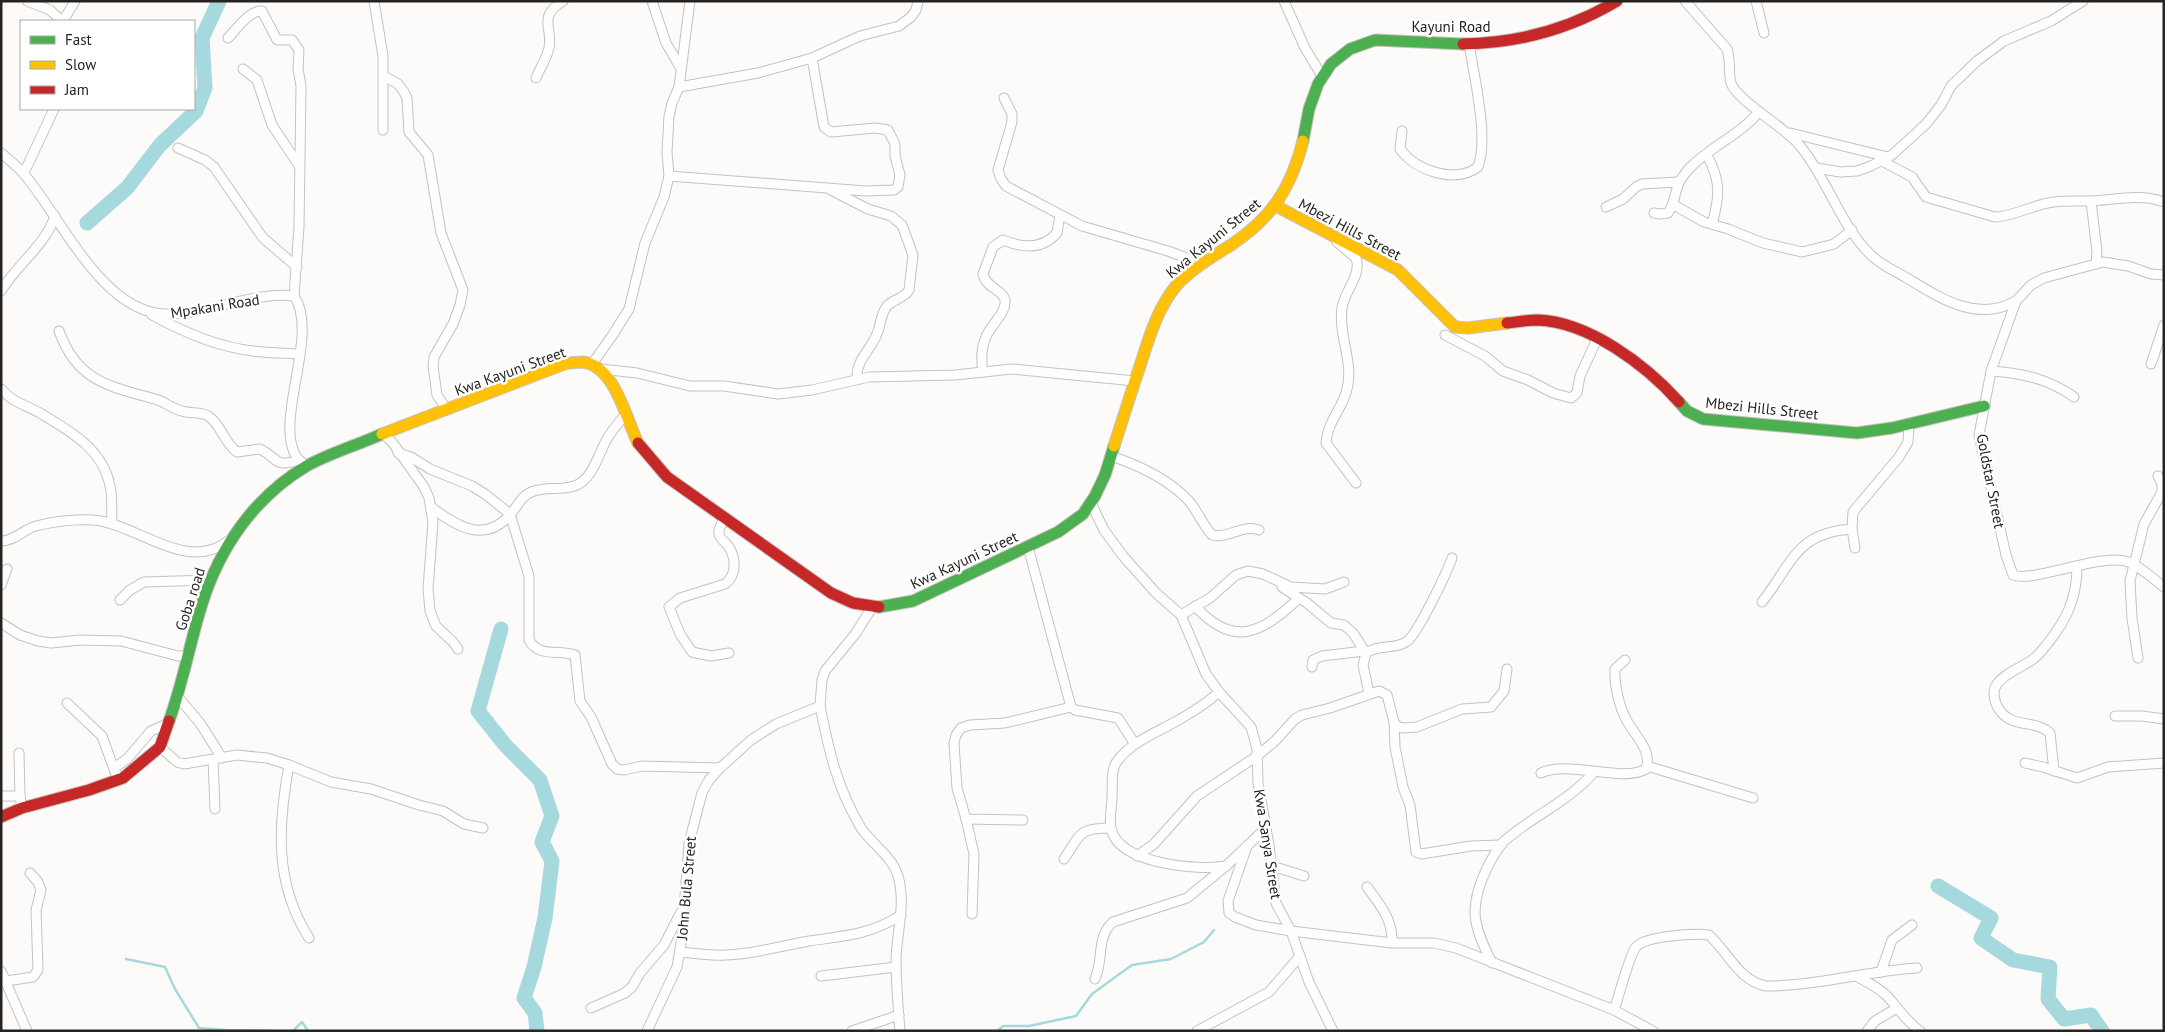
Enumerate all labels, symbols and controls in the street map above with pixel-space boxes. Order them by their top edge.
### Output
street label: Kayuni Road [1411,17,1491,36]
legend [20,20,195,110]
text: Fast [65,30,92,49]
text: Slow [65,55,96,74]
text: Jam [64,80,89,99]
street label: Kwa Kayuni Street [1162,194,1264,282]
street label: Mbezi Hills Street [1295,194,1405,264]
street label: Mpakani Road [169,290,261,322]
street label: Kwa Kayuni Street [452,342,568,400]
street label: Mbezi Hills Street [1704,393,1820,423]
street label: Goldstar Street [1973,432,2009,530]
street label: Kwa Kayuni Street [907,527,1021,593]
street label: Goba road [171,565,209,633]
street label: Kwa Sanya Street [1250,788,1286,900]
street label: John Bula Street [672,835,700,942]

